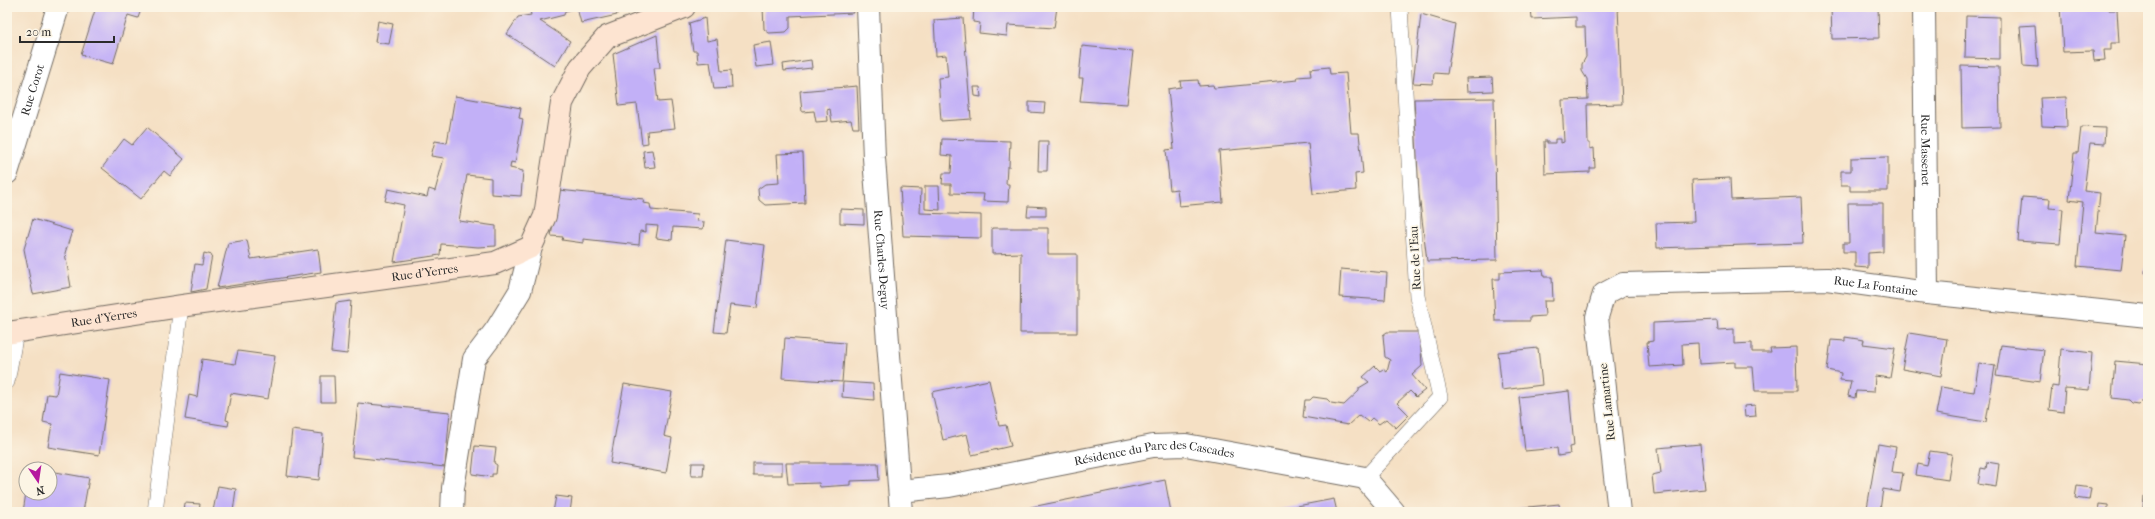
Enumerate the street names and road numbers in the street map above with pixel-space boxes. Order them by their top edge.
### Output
street label: Rue Corot [18,62,47,117]
street label: Rue Massenet [1918,114,1933,187]
street label: Rue Charles Deguy [871,209,893,311]
street label: Rue de l'Eau [1406,225,1424,290]
street label: Rue d'Yerres [391,261,459,284]
street label: Rue La Fontaine [1833,273,1919,299]
street label: Rue d'Yerres [70,306,138,330]
street label: Rue Lamartine [1596,362,1618,441]
street label: Résidence du Parc des Cascades [1073,438,1236,468]

